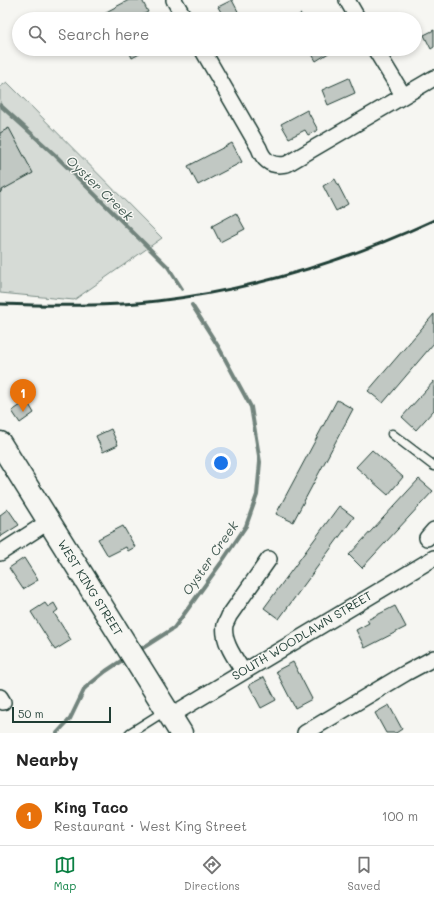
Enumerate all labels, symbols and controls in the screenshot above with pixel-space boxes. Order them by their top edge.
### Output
search box [12,12,422,56]
icon: search [26,23,48,45]
text: Search here [58,24,149,44]
water label: Oyster Creek [63,151,138,225]
pin: 1 [10,379,36,412]
your location [211,453,231,473]
water label: Oyster Creek [178,516,242,598]
street label: WEST KING STREET [55,536,127,639]
street label: SOUTH WOODLAWN STREET [229,587,375,683]
scale bar [12,705,111,724]
text: 50 m [18,706,44,721]
text: Nearby [16,748,78,770]
text: King Taco [54,797,128,817]
text: 1 [26,807,32,824]
text: 100 m [382,807,418,824]
text: Restaurant · West King Street [54,817,247,834]
tab: Map [54,854,76,893]
tab: Directions [184,854,240,893]
tab: Saved [347,854,380,893]

